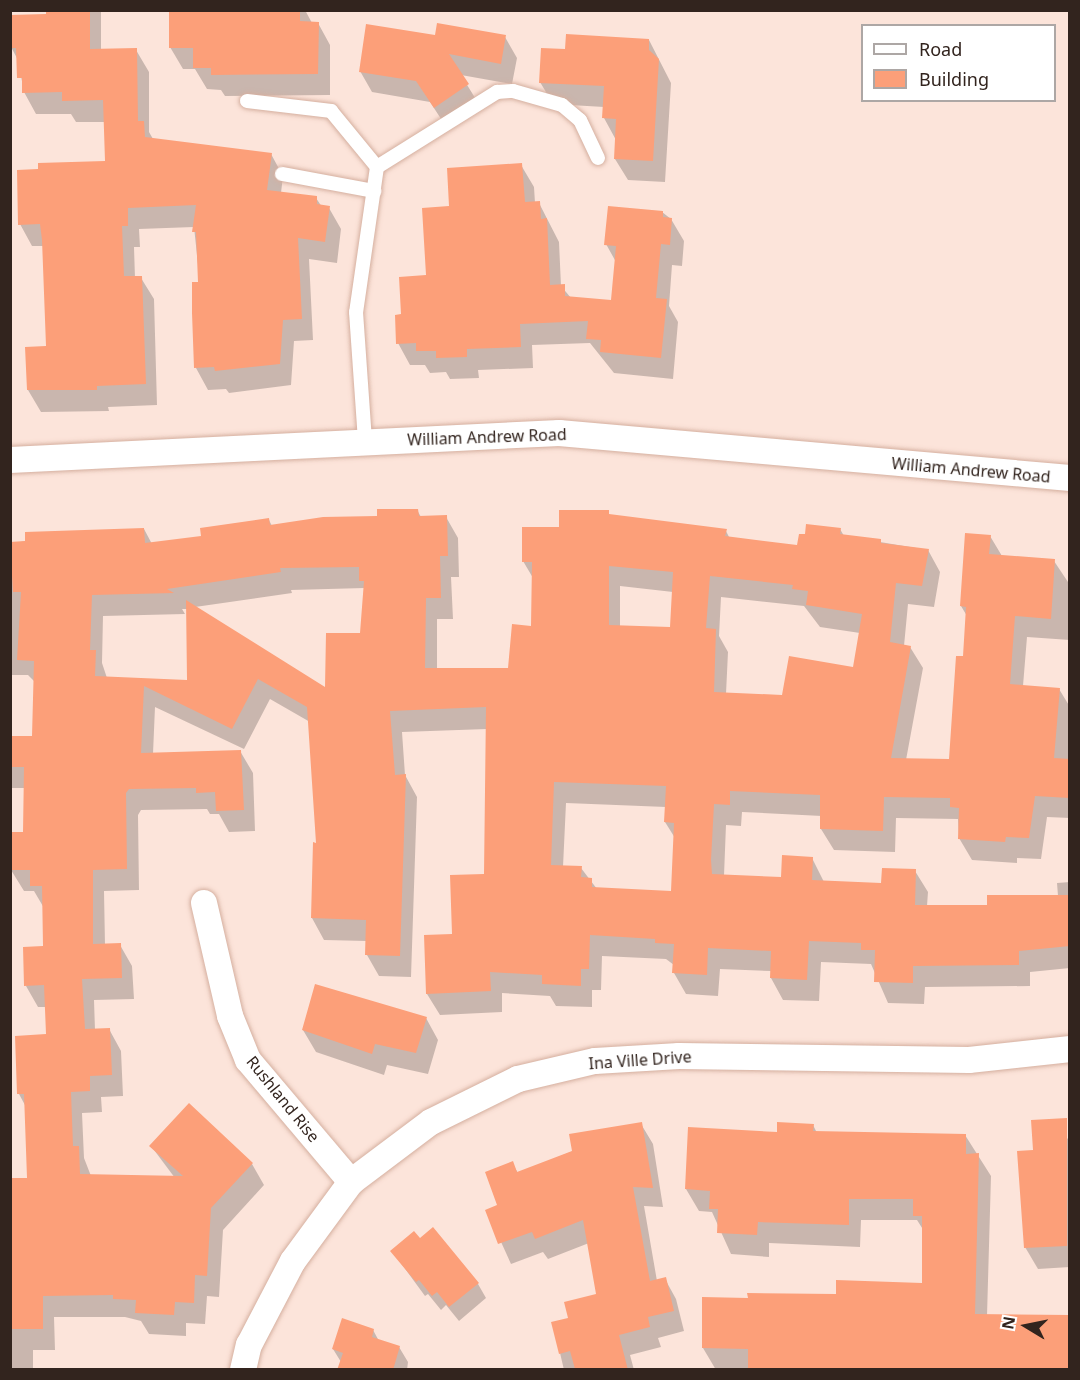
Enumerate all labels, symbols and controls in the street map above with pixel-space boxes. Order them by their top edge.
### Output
legend [861,24,1056,102]
text: Road [919,37,962,61]
text: Building [919,67,989,91]
street label: William Andrew Road [407,425,567,449]
street label: William Andrew Road [891,453,1051,487]
street label: Ina Ville Drive [588,1047,692,1073]
street label: Rushland Rise [242,1052,324,1146]
north arrow [996,1296,1056,1356]
text: N [996,1315,1020,1331]

